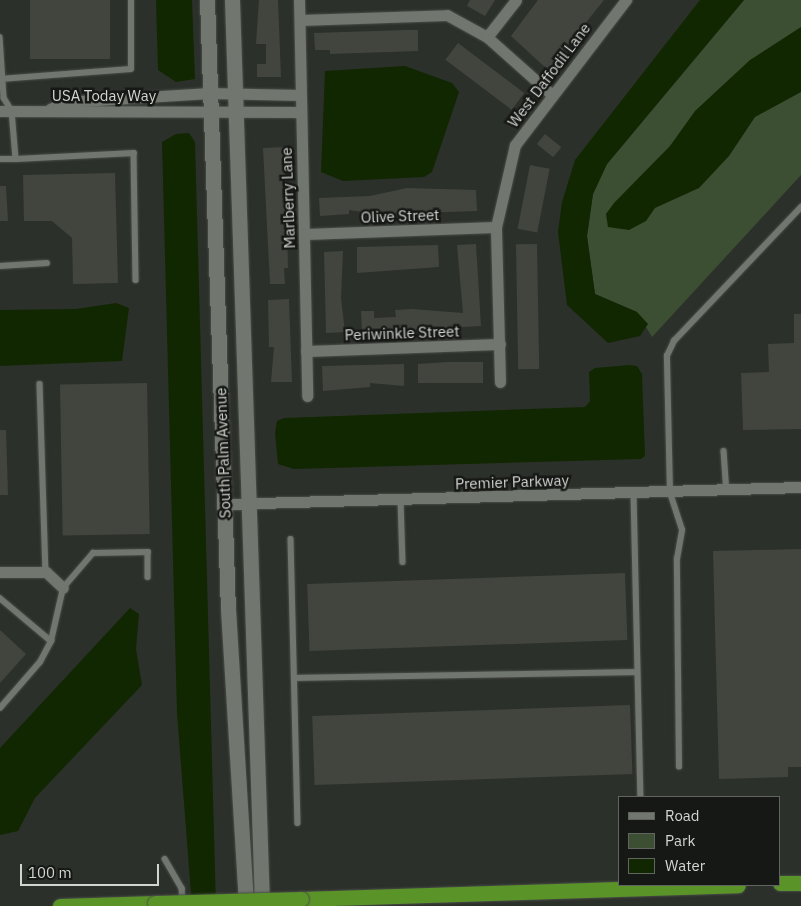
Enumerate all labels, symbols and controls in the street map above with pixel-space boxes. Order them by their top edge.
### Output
street label: West Daffodil Lane [504,19,594,131]
street label: USA Today Way [52,87,156,105]
street label: Marlberry Lane [277,147,299,249]
street label: Olive Street [360,206,440,226]
street label: Periwinkle Street [344,322,460,344]
street label: South Palm Avenue [212,387,234,519]
street label: Premier Parkway [455,471,569,493]
legend [618,796,781,886]
text: Road [665,806,700,825]
text: Park [665,831,695,850]
scale bar [22,854,161,886]
text: Water [665,856,705,875]
text: 100 m [28,863,72,882]

